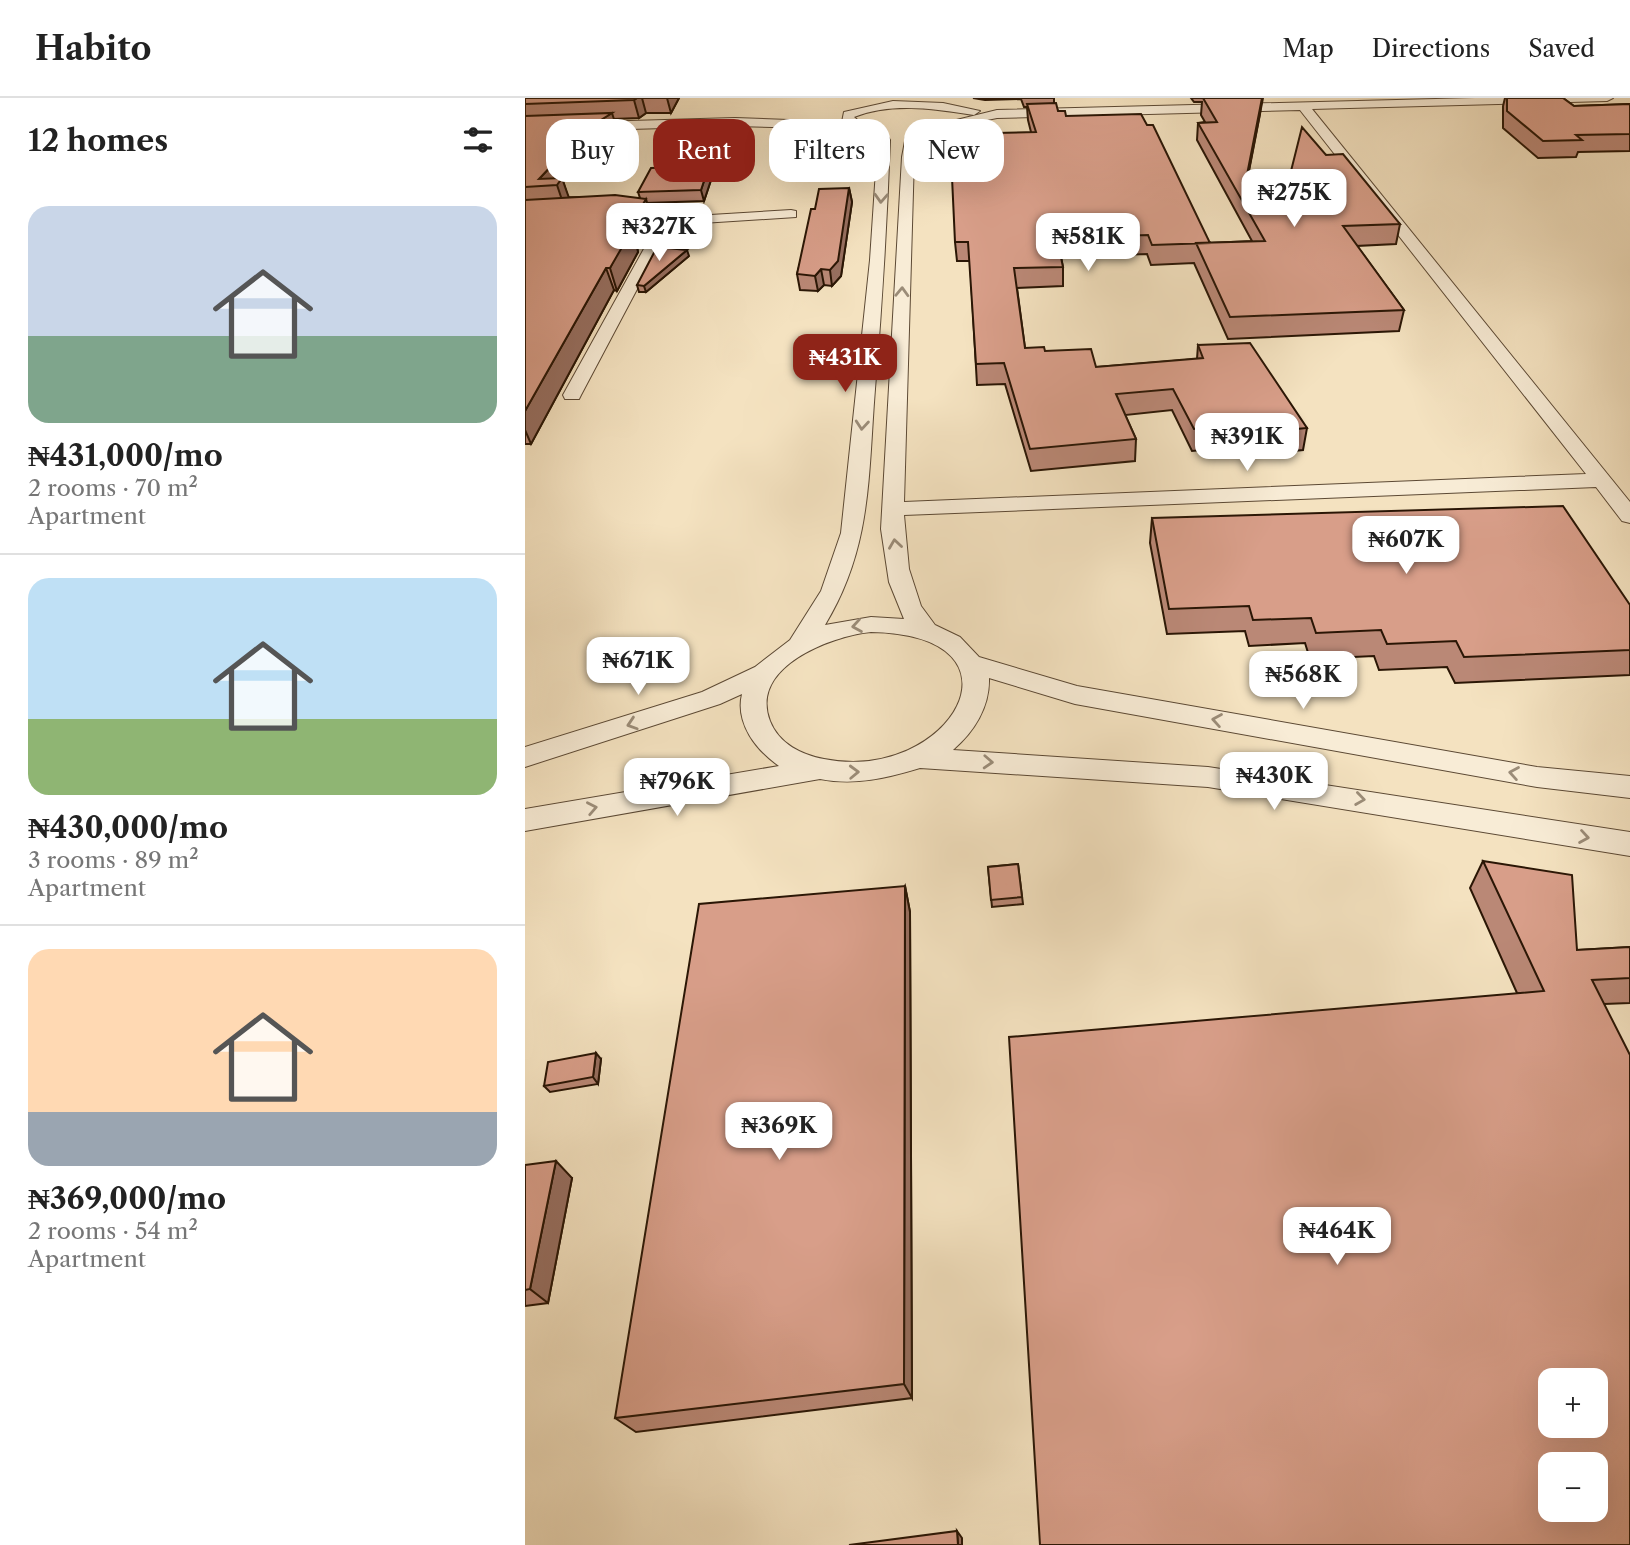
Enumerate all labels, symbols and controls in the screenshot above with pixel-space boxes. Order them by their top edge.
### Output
text: Habito [35,28,151,69]
text: Map [1282,34,1334,63]
text: Directions [1372,34,1490,63]
text: Saved [1528,34,1595,63]
chip: Buy [546,119,639,182]
chip: Rent [653,119,755,182]
chip: Filters [769,119,890,182]
chip: New [904,119,1004,182]
icon: filters [459,121,497,159]
text: 12 homes [28,122,168,159]
pin: ₦275K [1245,170,1343,229]
text: ₦275K [1257,178,1331,206]
one-way arrow [874,193,889,204]
pin: ₦327K [610,204,708,263]
text: ₦327K [622,212,696,240]
pin: ₦581K [1039,214,1137,273]
text: ₦581K [1052,222,1124,250]
icon: home [200,251,326,377]
one-way arrow [894,286,909,297]
pin: ₦431K [796,334,894,394]
text: ₦431K [809,343,881,371]
pin: ₦391K [1198,414,1296,473]
one-way arrow [855,419,870,431]
text: ₦391K [1211,422,1283,450]
text: ₦431,000/mo [28,437,223,474]
text: 2 rooms · 70 m² [28,474,198,502]
text: Apartment [28,502,146,530]
pin: ₦607K [1357,517,1455,576]
text: ₦607K [1368,525,1444,553]
one-way arrow [887,538,902,550]
one-way arrow [851,618,863,633]
icon: home [200,623,326,749]
pin: ₦671K [589,638,687,697]
text: ₦671K [603,646,673,674]
pin: ₦568K [1254,652,1352,711]
text: ₦568K [1265,660,1341,688]
one-way arrow [1211,713,1223,728]
one-way arrow [626,715,638,730]
pin: ₦430K [1225,752,1323,812]
one-way arrow [982,754,993,769]
pin: ₦796K [628,758,726,818]
text: ₦430K [1236,761,1312,789]
one-way arrow [849,765,860,780]
text: ₦796K [640,767,714,795]
one-way arrow [1508,767,1520,782]
one-way arrow [1354,791,1366,806]
one-way arrow [586,801,598,816]
text: ₦430,000/mo [28,809,228,846]
one-way arrow [1578,829,1590,844]
text: 3 rooms · 89 m² [28,846,199,874]
text: Apartment [28,874,146,902]
icon: home [200,994,326,1120]
pin: ₦369K [730,1102,828,1162]
text: ₦369K [741,1111,817,1139]
text: ₦369,000/mo [28,1180,226,1217]
pin: ₦464K [1288,1208,1386,1267]
text: ₦464K [1299,1216,1375,1244]
text: 2 rooms · 54 m² [28,1217,198,1245]
text: Apartment [28,1245,146,1273]
map controls [1538,1368,1608,1522]
button: + [1538,1368,1608,1438]
button: − [1538,1452,1608,1522]

